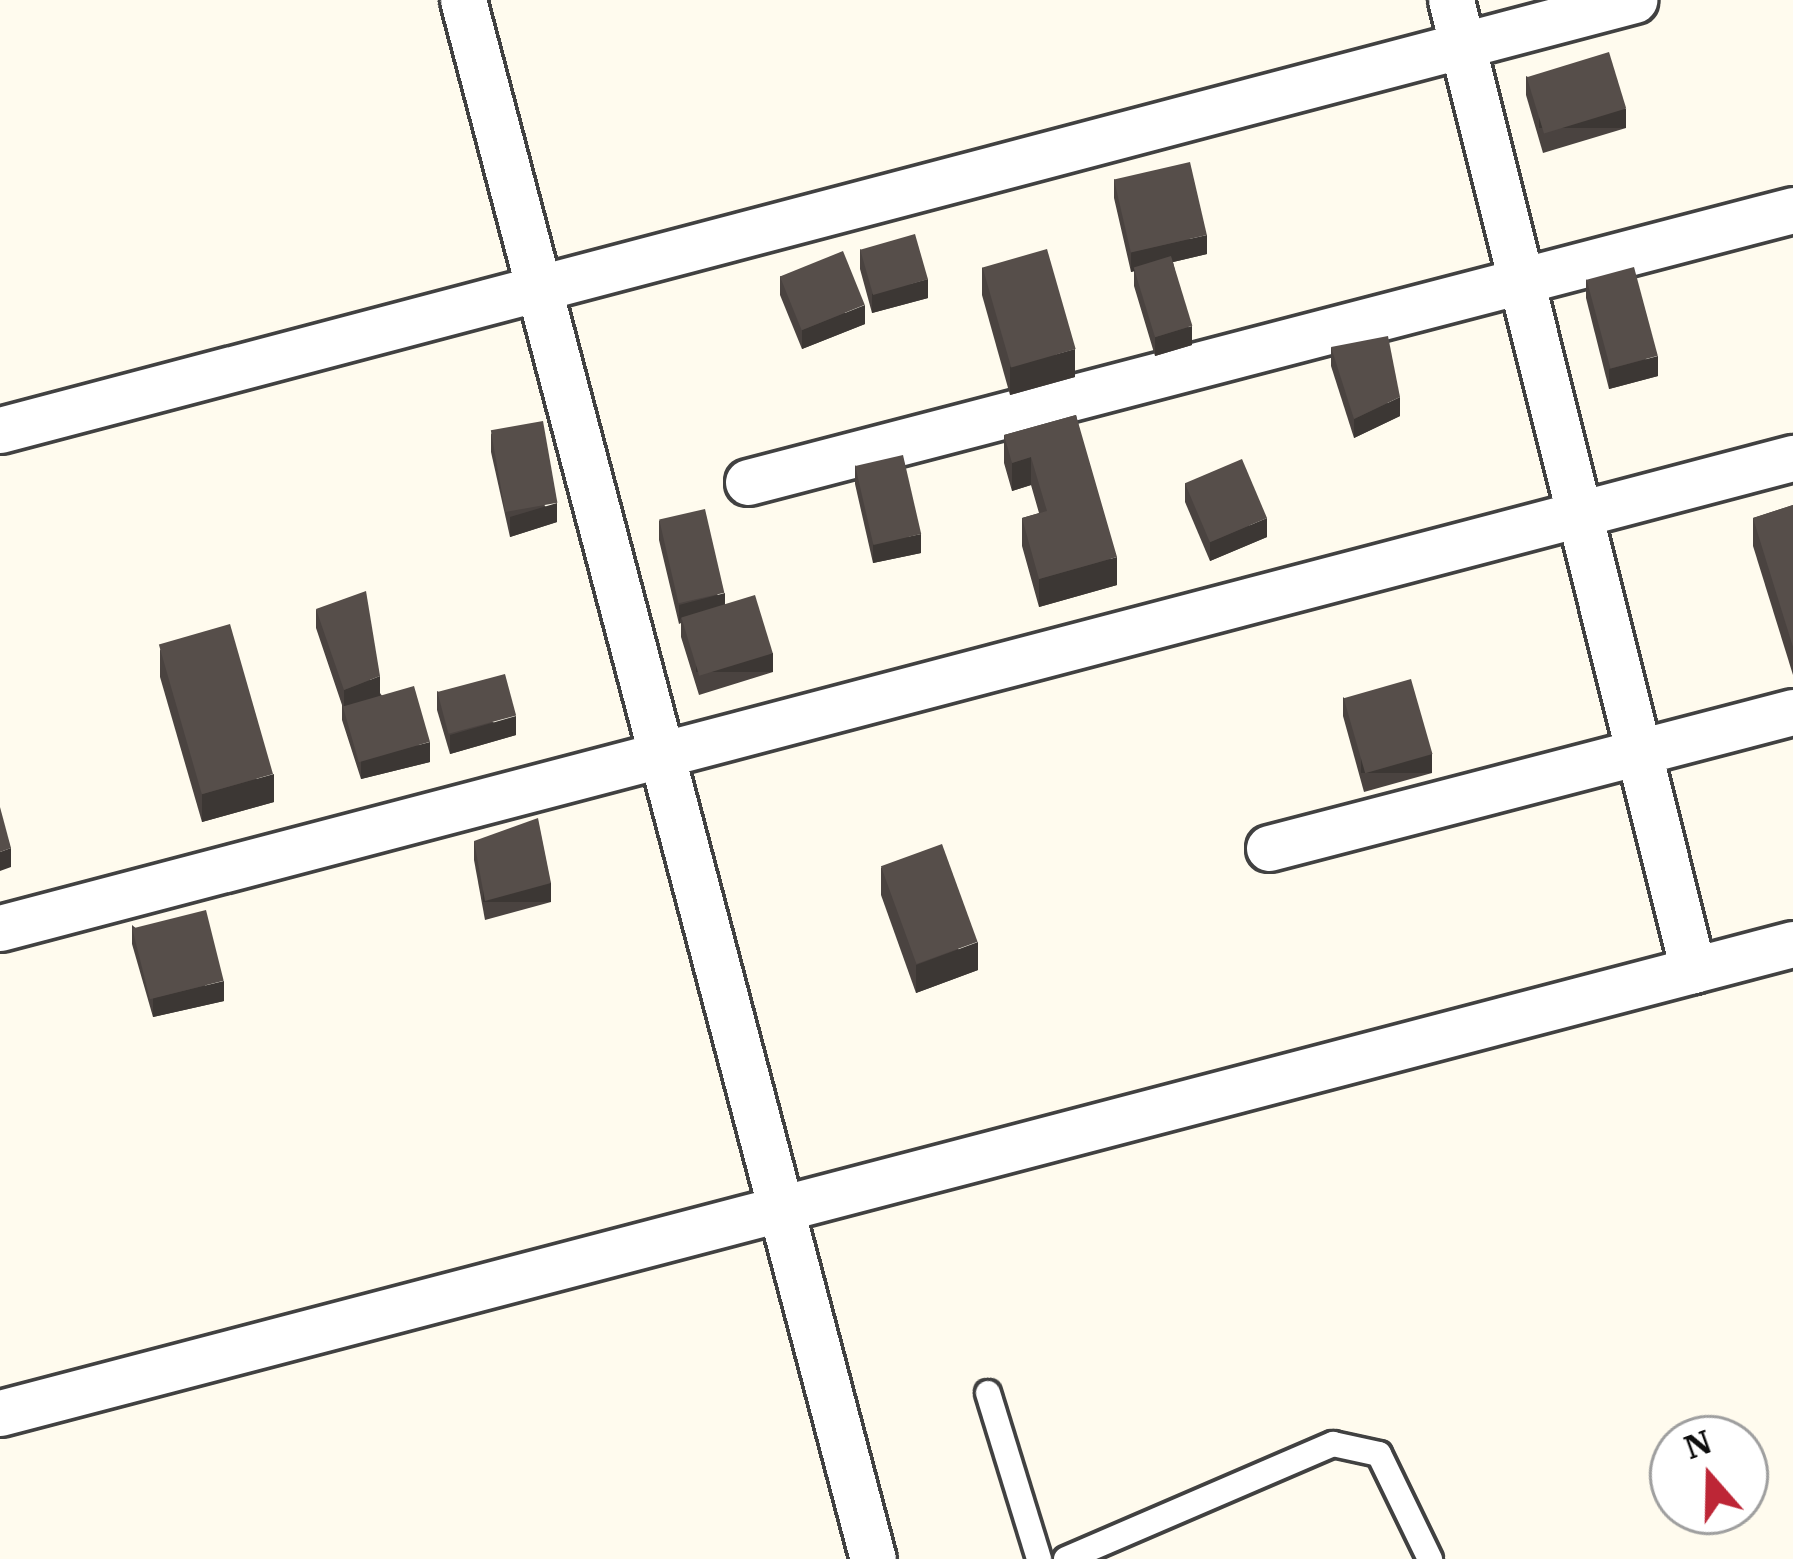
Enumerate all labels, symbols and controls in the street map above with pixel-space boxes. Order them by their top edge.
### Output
north arrow [1649,1415,1769,1535]
text: N [1678,1419,1717,1468]

